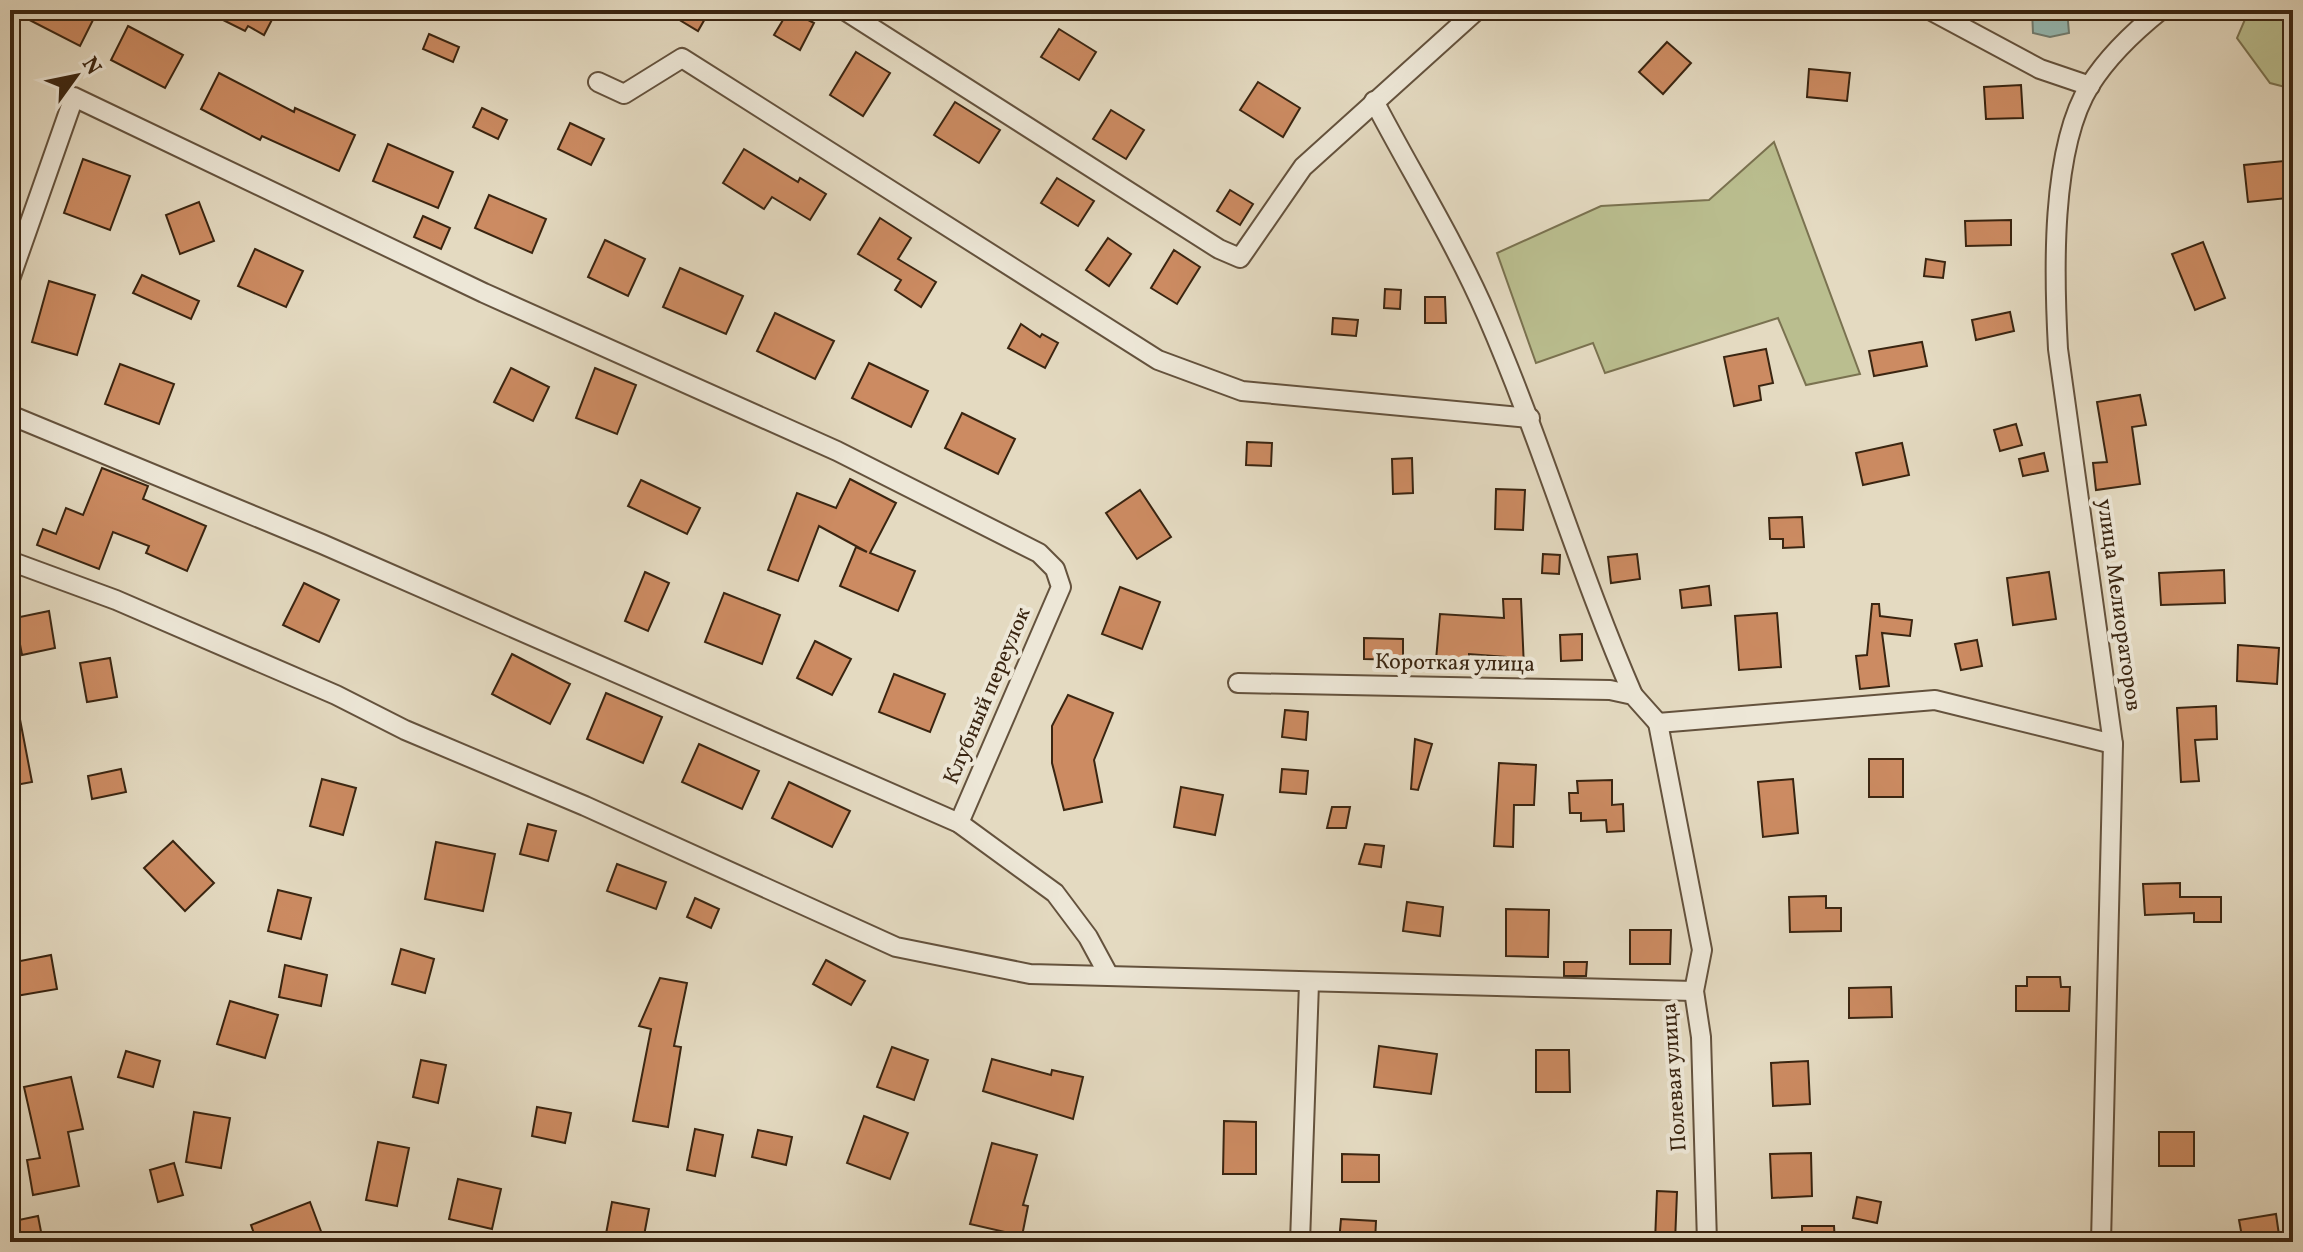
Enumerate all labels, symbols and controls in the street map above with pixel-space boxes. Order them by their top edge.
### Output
north arrow [36,36,116,116]
text: N [73,51,108,82]
street label: улица Мелиораторов [2088,497,2148,713]
street label: Клубный переулок [937,602,1039,789]
street label: Короткая улица [1375,647,1535,681]
street label: Полевая улица [1654,1002,1696,1152]

